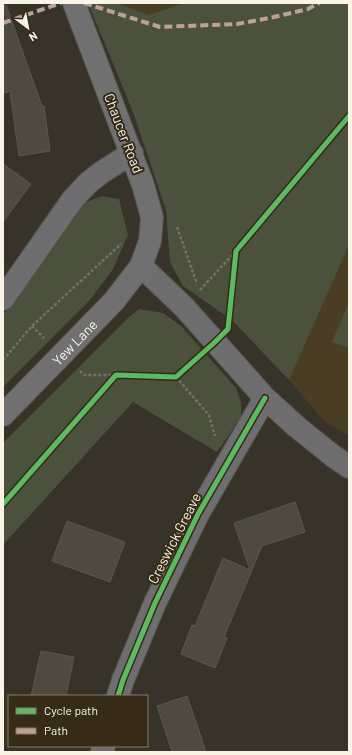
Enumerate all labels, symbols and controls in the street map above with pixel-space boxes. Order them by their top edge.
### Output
north arrow [8,8,48,48]
text: N [27,29,40,44]
street label: Chaucer Road [101,91,147,175]
street label: Yew Lane [48,315,100,368]
street label: Creswick Greave [144,490,204,586]
legend [8,695,148,747]
text: Cycle path [44,703,98,717]
text: Path [44,723,68,737]

